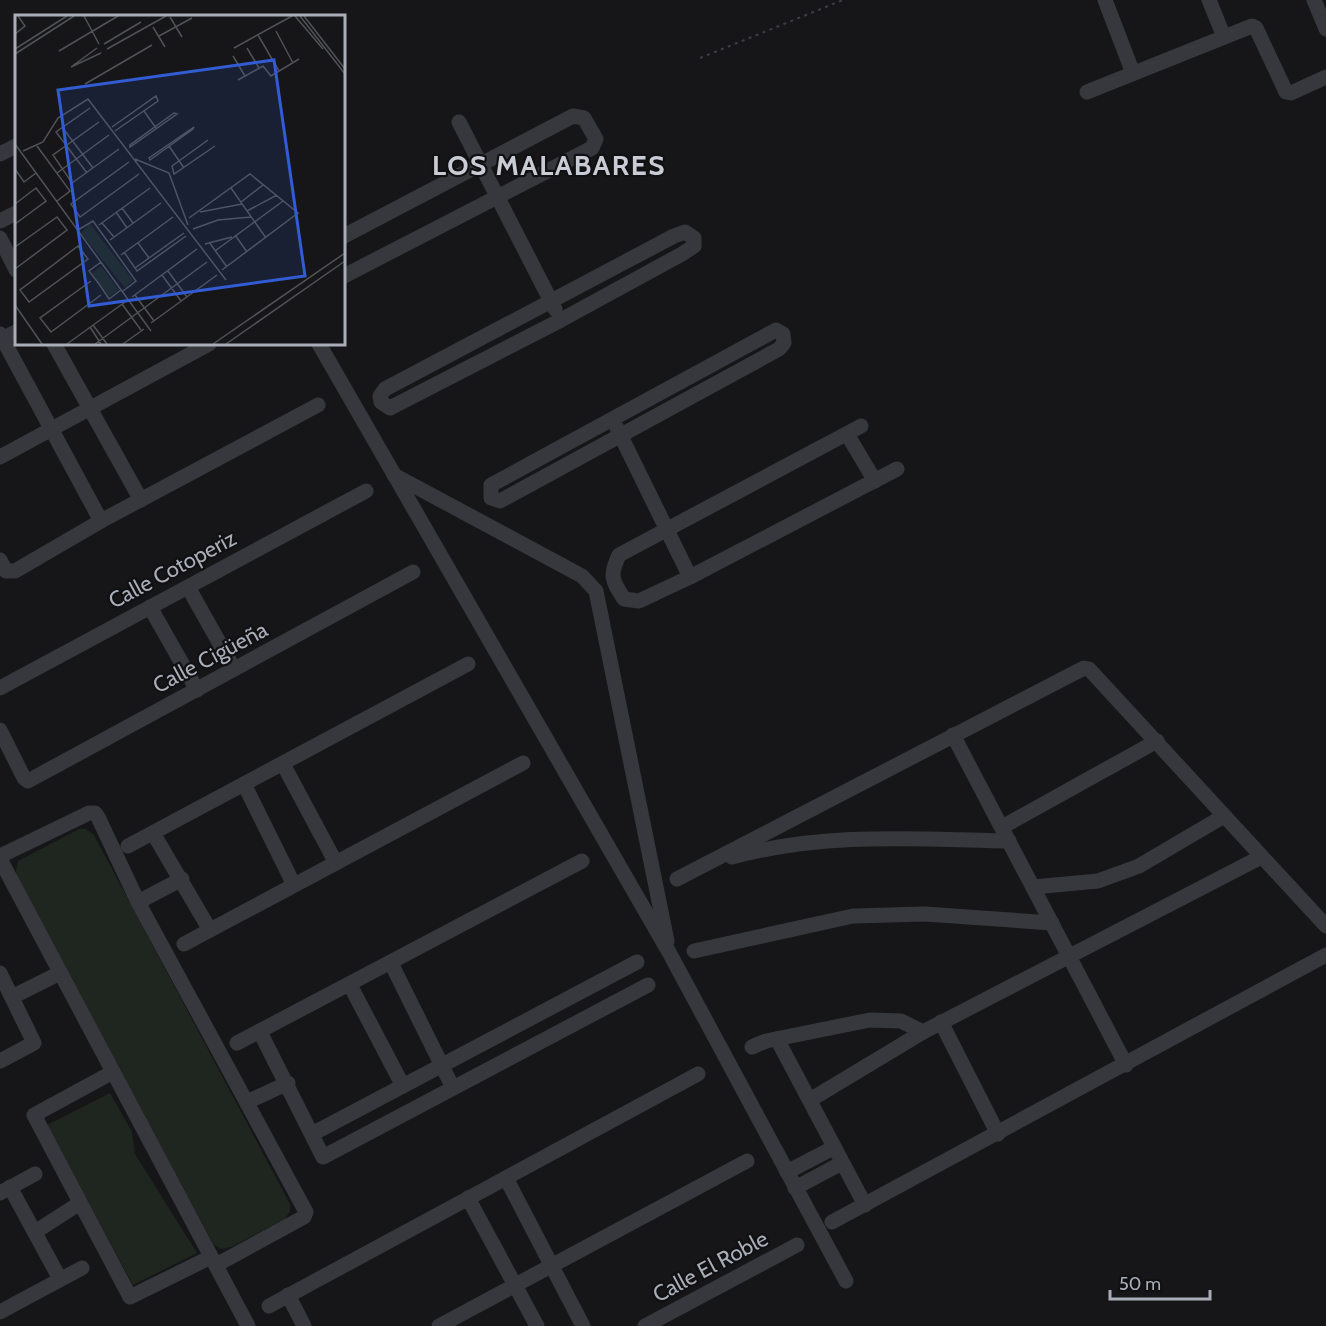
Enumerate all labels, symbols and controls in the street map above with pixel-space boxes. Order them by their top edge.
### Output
inset map [15,15,345,345]
district label: LOS MALABARES [432,148,666,182]
street label: Calle Cotoperiz [104,524,241,614]
street label: Calle Cigüeña [148,616,273,699]
street label: Calle El Roble [648,1225,772,1308]
scale bar [1110,1263,1210,1301]
text: 50 m [1119,1273,1161,1295]

